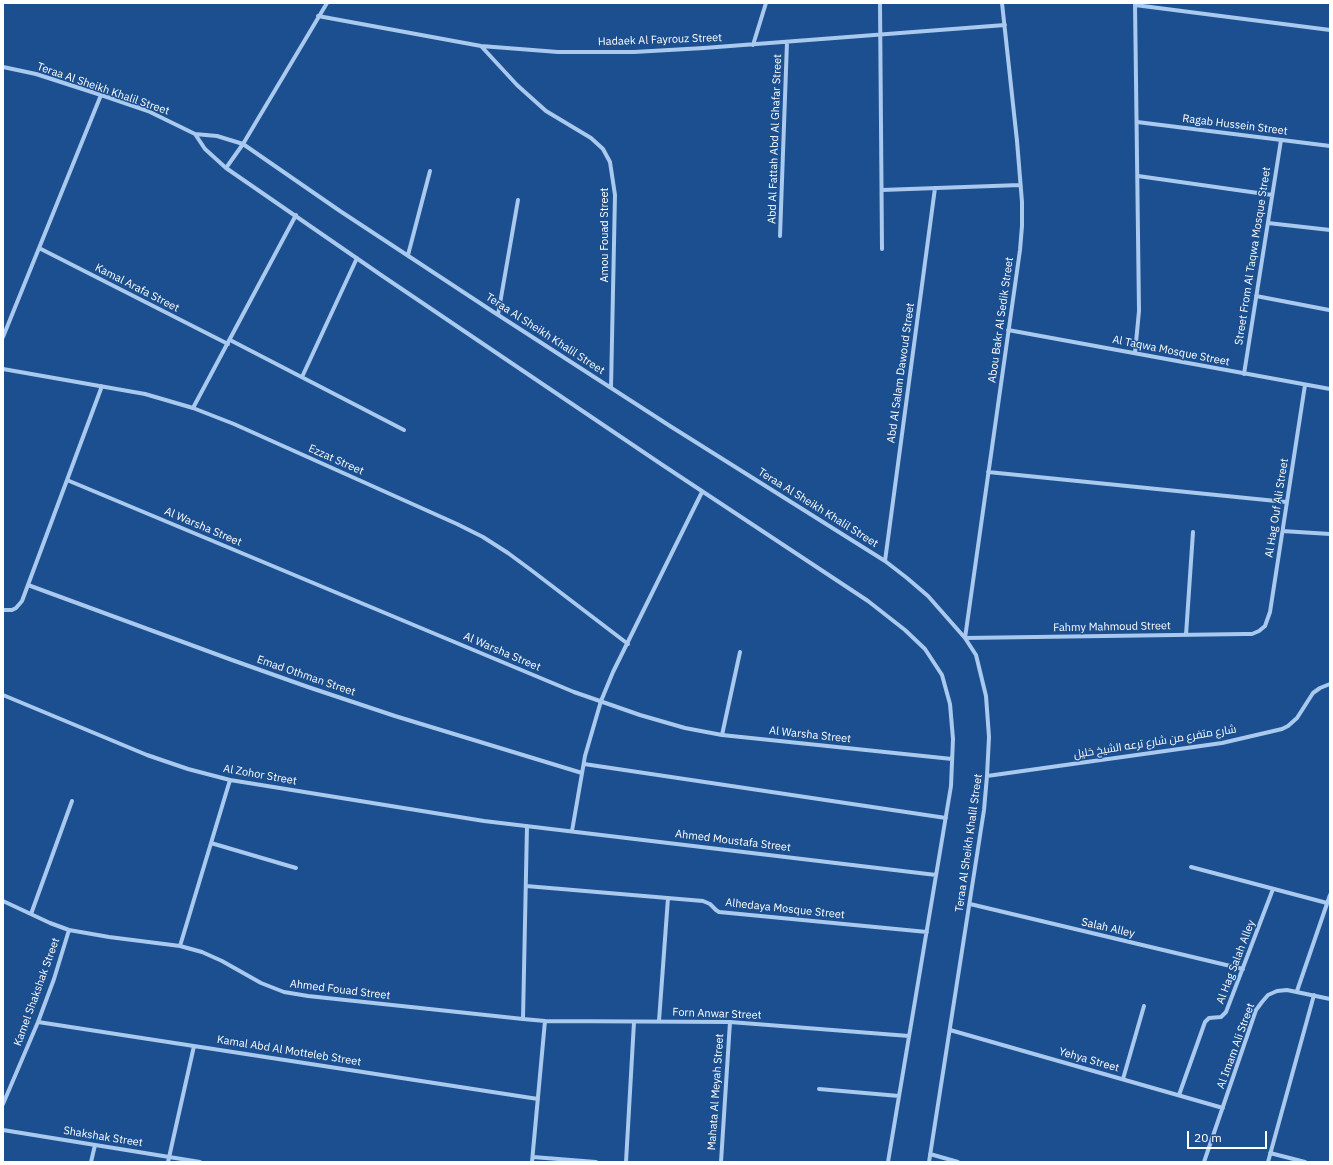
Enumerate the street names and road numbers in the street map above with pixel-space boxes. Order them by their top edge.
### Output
street label: Hadaek Al Fayrouz Street [598,31,722,49]
street label: Abd Al Fattah Abd Al Ghafar Street [765,54,785,224]
street label: Teraa Al Sheikh Khalil Street [35,60,171,118]
street label: Ragab Hussein Street [1182,112,1288,138]
street label: Street From Al Taqwa Mosque Street [1232,166,1274,346]
street label: Amou Fouad Street [598,188,612,282]
street label: Abou Bakr Al Sedik Street [986,256,1016,384]
street label: Kamal Arafa Street [93,261,181,315]
street label: Teraa Al Sheikh Khalil Street [483,291,607,377]
street label: Abd Al Salam Dawoud Street [885,302,917,444]
street label: Al Taqwa Mosque Street [1111,333,1231,369]
street label: Ezzat Street [306,442,366,478]
street label: Al Hag Ouf Ali Street [1263,457,1291,559]
street label: Teraa Al Sheikh Khalil Street [755,466,881,550]
street label: Al Warsha Street [162,505,244,549]
street label: Fahmy Mahmoud Street [1053,619,1171,635]
street label: Al Warsha Street [461,630,543,674]
street label: Emad Othman Street [255,653,357,699]
street label: شارع متفرع من شارع ترعه الشيخ خليل [1073,723,1237,761]
street label: Al Warsha Street [768,724,852,746]
street label: Al Zohor Street [222,762,298,788]
street label: Teraa Al Sheikh Khalil Street [953,773,985,913]
street label: Ahmed Moustafa Street [674,827,792,855]
street label: Alhedaya Mosque Street [725,896,845,922]
street label: Salah Alley [1080,915,1136,941]
street label: Al Hag Salah Alley [1214,918,1258,1006]
street label: Kamel Shakshak Street [11,936,63,1048]
street label: Ahmed Fouad Street [289,977,391,1003]
street label: Al Imam Ali Street [1214,1001,1258,1091]
street label: Forn Anwar Street [672,1006,762,1022]
street label: Kamal Abd Al Motteleb Street [216,1033,362,1069]
street label: Mahata Al Meyah Street [705,1033,727,1151]
street label: Yehya Street [1057,1045,1121,1075]
street label: Shakshak Street [62,1124,144,1150]

